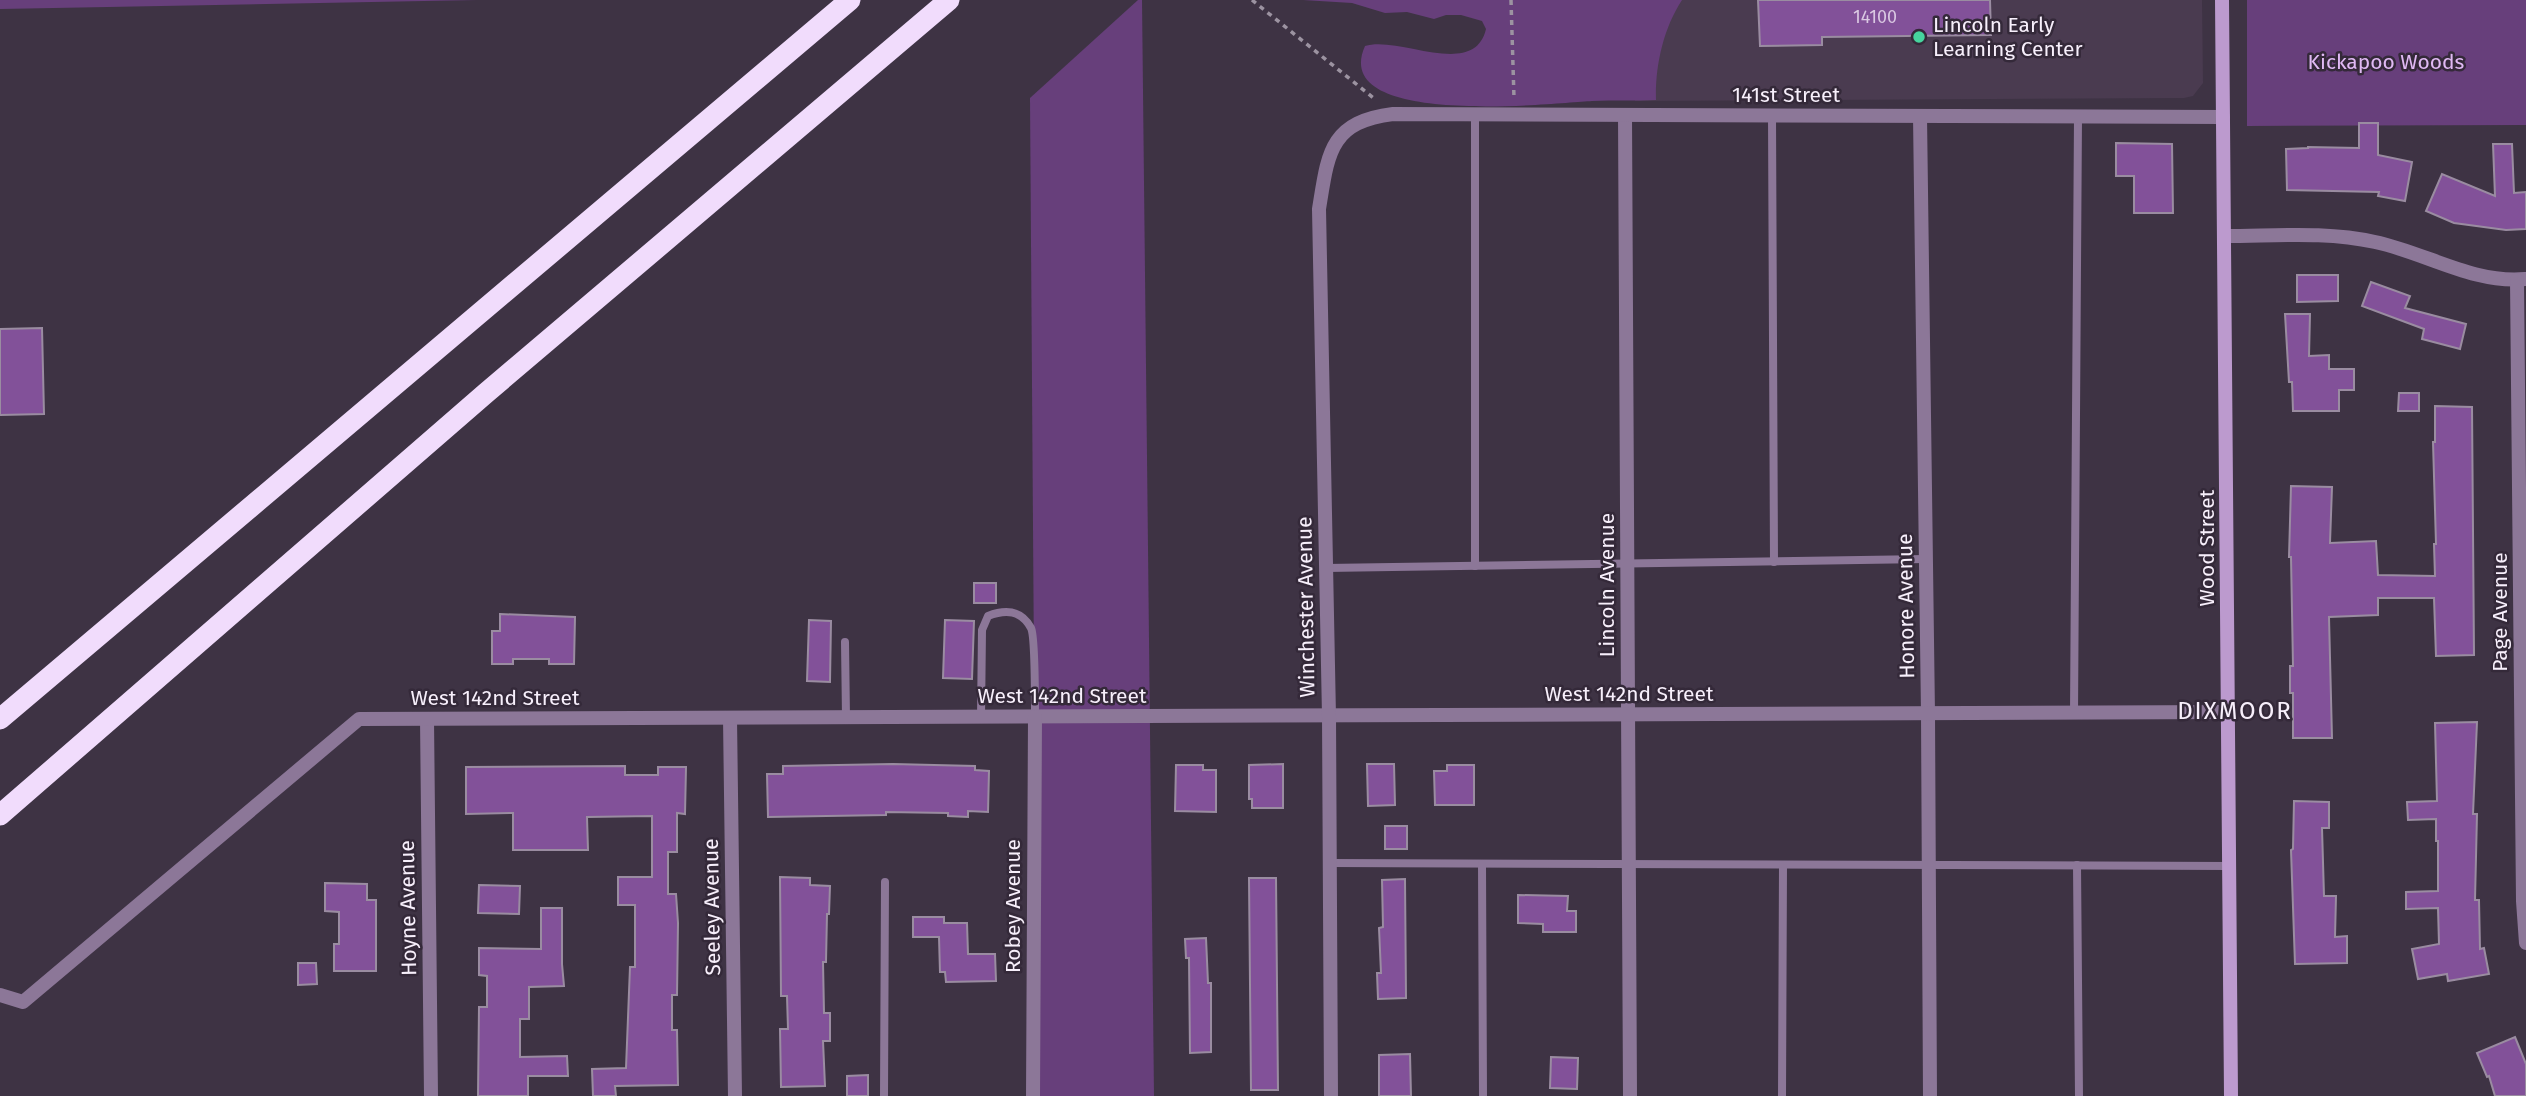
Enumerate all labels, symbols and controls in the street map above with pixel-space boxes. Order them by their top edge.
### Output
house number: 14100 [1853,6,1897,28]
place label: Lincoln Early Learning Center [1933,12,2083,62]
marker: Lincoln Early Learning Center [1911,29,1927,45]
park label: Kickapoo Woods [2308,49,2465,75]
street label: 141st Street [1732,82,1840,108]
street label: Wood Street [2194,489,2220,606]
street label: Lincoln Avenue [1594,513,1620,657]
street label: Winchester Avenue [1291,516,1321,698]
street label: Honore Avenue [1892,533,1920,679]
street label: Page Avenue [2487,552,2513,672]
street label: West 142nd Street [1544,681,1714,707]
street label: West 142nd Street [977,683,1147,709]
street label: West 142nd Street [410,685,580,711]
district label: DIXMOOR [2177,697,2293,725]
street label: Seeley Avenue [698,838,726,976]
street label: Robey Avenue [1000,839,1026,973]
street label: Hoyne Avenue [394,840,422,976]

